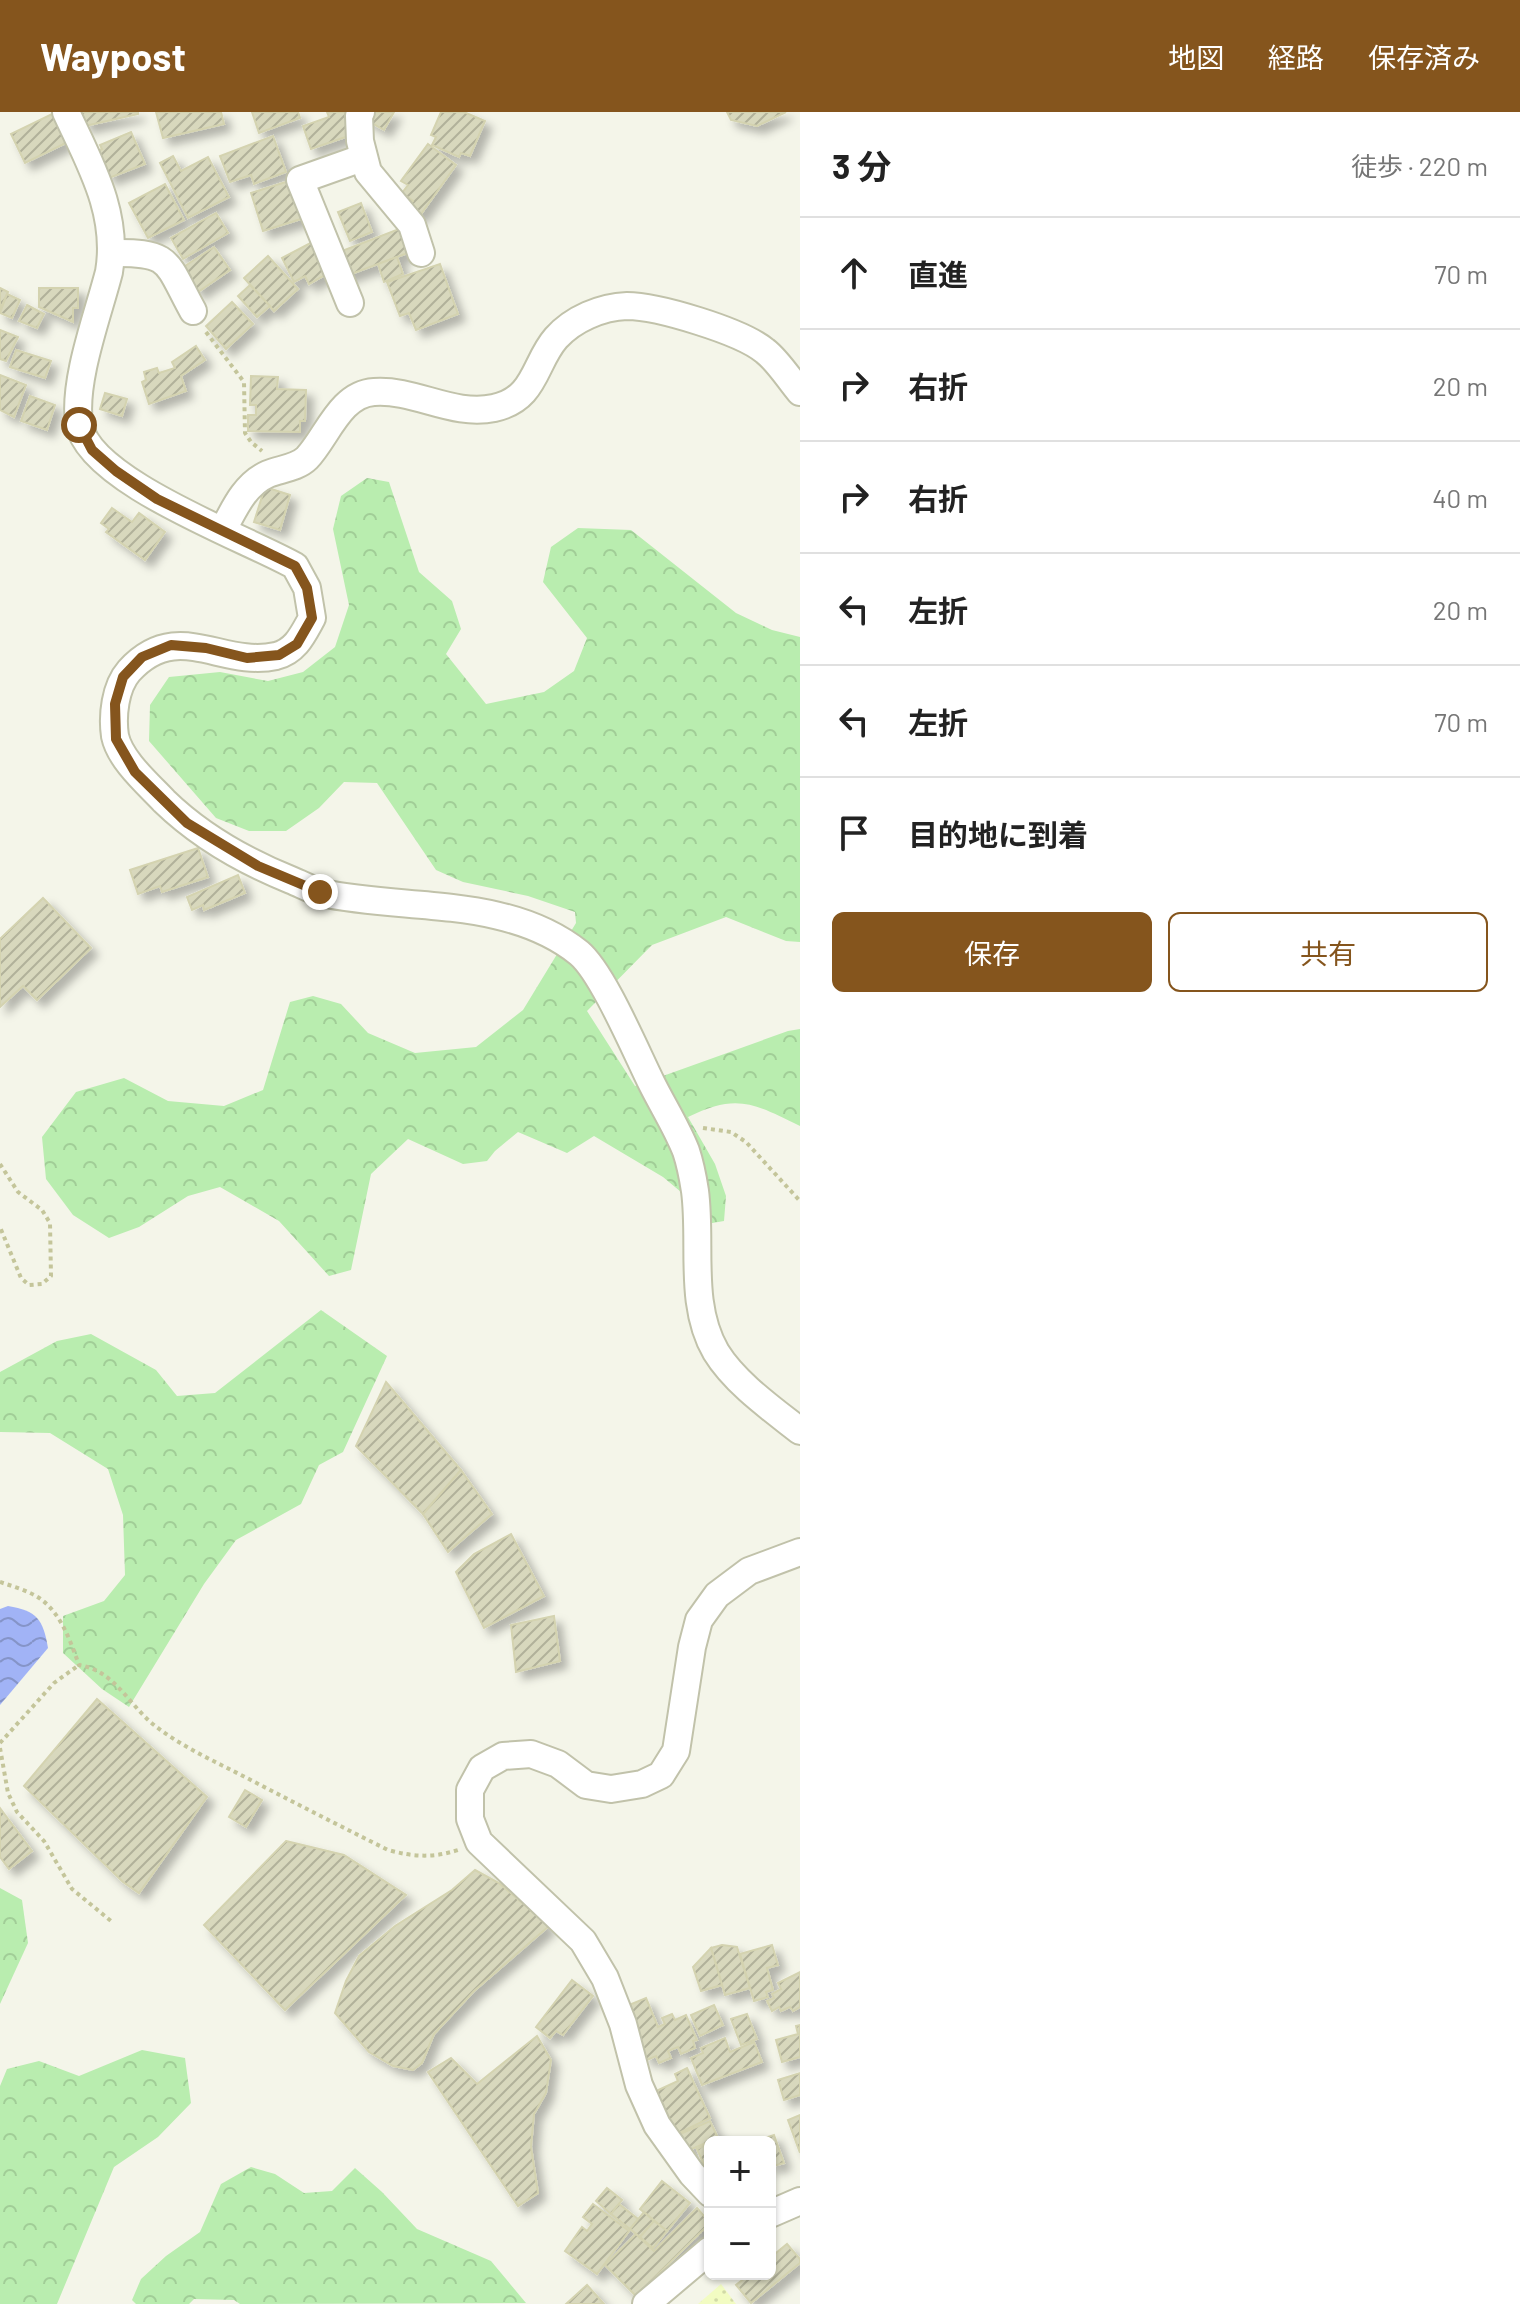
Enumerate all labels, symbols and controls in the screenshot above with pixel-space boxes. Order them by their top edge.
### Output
text: Waypost [40,33,186,79]
text: 地図 [1168,40,1224,74]
text: 経路 [1268,40,1324,74]
text: 保存済み [1368,40,1480,74]
text: 3 分 [832,145,891,186]
text: 徒歩 · 220 m [1351,150,1488,181]
icon: ahead [832,251,876,295]
text: 直進 [908,256,968,292]
text: 70 m [1434,258,1488,289]
icon: right [832,363,876,407]
text: 右折 [908,368,968,404]
text: 20 m [1433,370,1488,401]
route start [61,407,97,443]
icon: right [832,475,876,519]
text: 右折 [908,480,968,516]
text: 40 m [1432,482,1488,513]
icon: left [832,587,876,631]
text: 左折 [908,592,968,628]
text: 20 m [1433,594,1488,625]
icon: left [832,699,876,743]
text: 左折 [908,704,968,740]
text: 70 m [1434,706,1488,737]
icon: arrive [832,811,876,855]
text: 目的地に到着 [908,816,1088,852]
route end [302,874,338,910]
button: 保存 [832,912,1152,992]
button: 共有 [1168,912,1488,992]
map controls [704,2136,776,2280]
button: + [704,2136,776,2208]
button: − [704,2208,776,2280]

